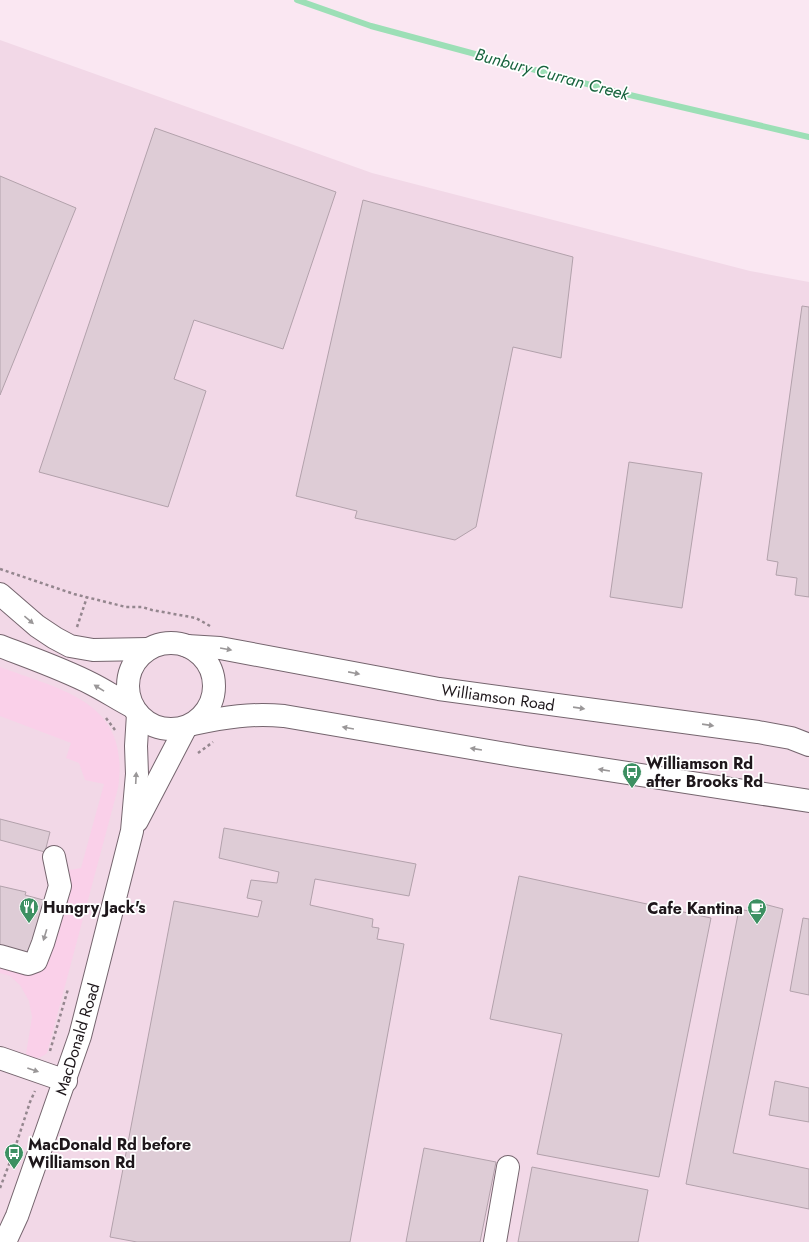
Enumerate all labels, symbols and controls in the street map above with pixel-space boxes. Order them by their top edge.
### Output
water label: Bunbury Curran Creek [472,42,632,106]
one-way arrow [24,615,35,624]
one-way arrow [220,646,232,652]
one-way arrow [348,670,360,676]
street label: Williamson Road [440,678,556,717]
one-way arrow [94,684,104,692]
one-way arrow [573,705,585,711]
one-way arrow [702,722,714,728]
one-way arrow [342,725,354,731]
one-way arrow [470,746,482,752]
place label: Williamson Rd after Brooks Rd [646,752,763,793]
bus stop icon: Williamson Rd after Brooks Rd [621,761,643,789]
one-way arrow [598,767,611,773]
one-way arrow [133,772,140,784]
restaurant icon: Hungry Jack's [18,896,40,924]
place label: Hungry Jack's [43,896,146,919]
place label: Cafe Kantina [647,897,743,920]
cafe icon: Cafe Kantina [746,897,768,925]
one-way arrow [42,929,48,941]
street label: MacDonald Road [50,980,105,1098]
one-way arrow [27,1067,39,1073]
place label: MacDonald Rd before Williamson Rd [28,1133,191,1174]
bus stop icon: MacDonald Rd before Williamson Rd [3,1142,25,1170]

